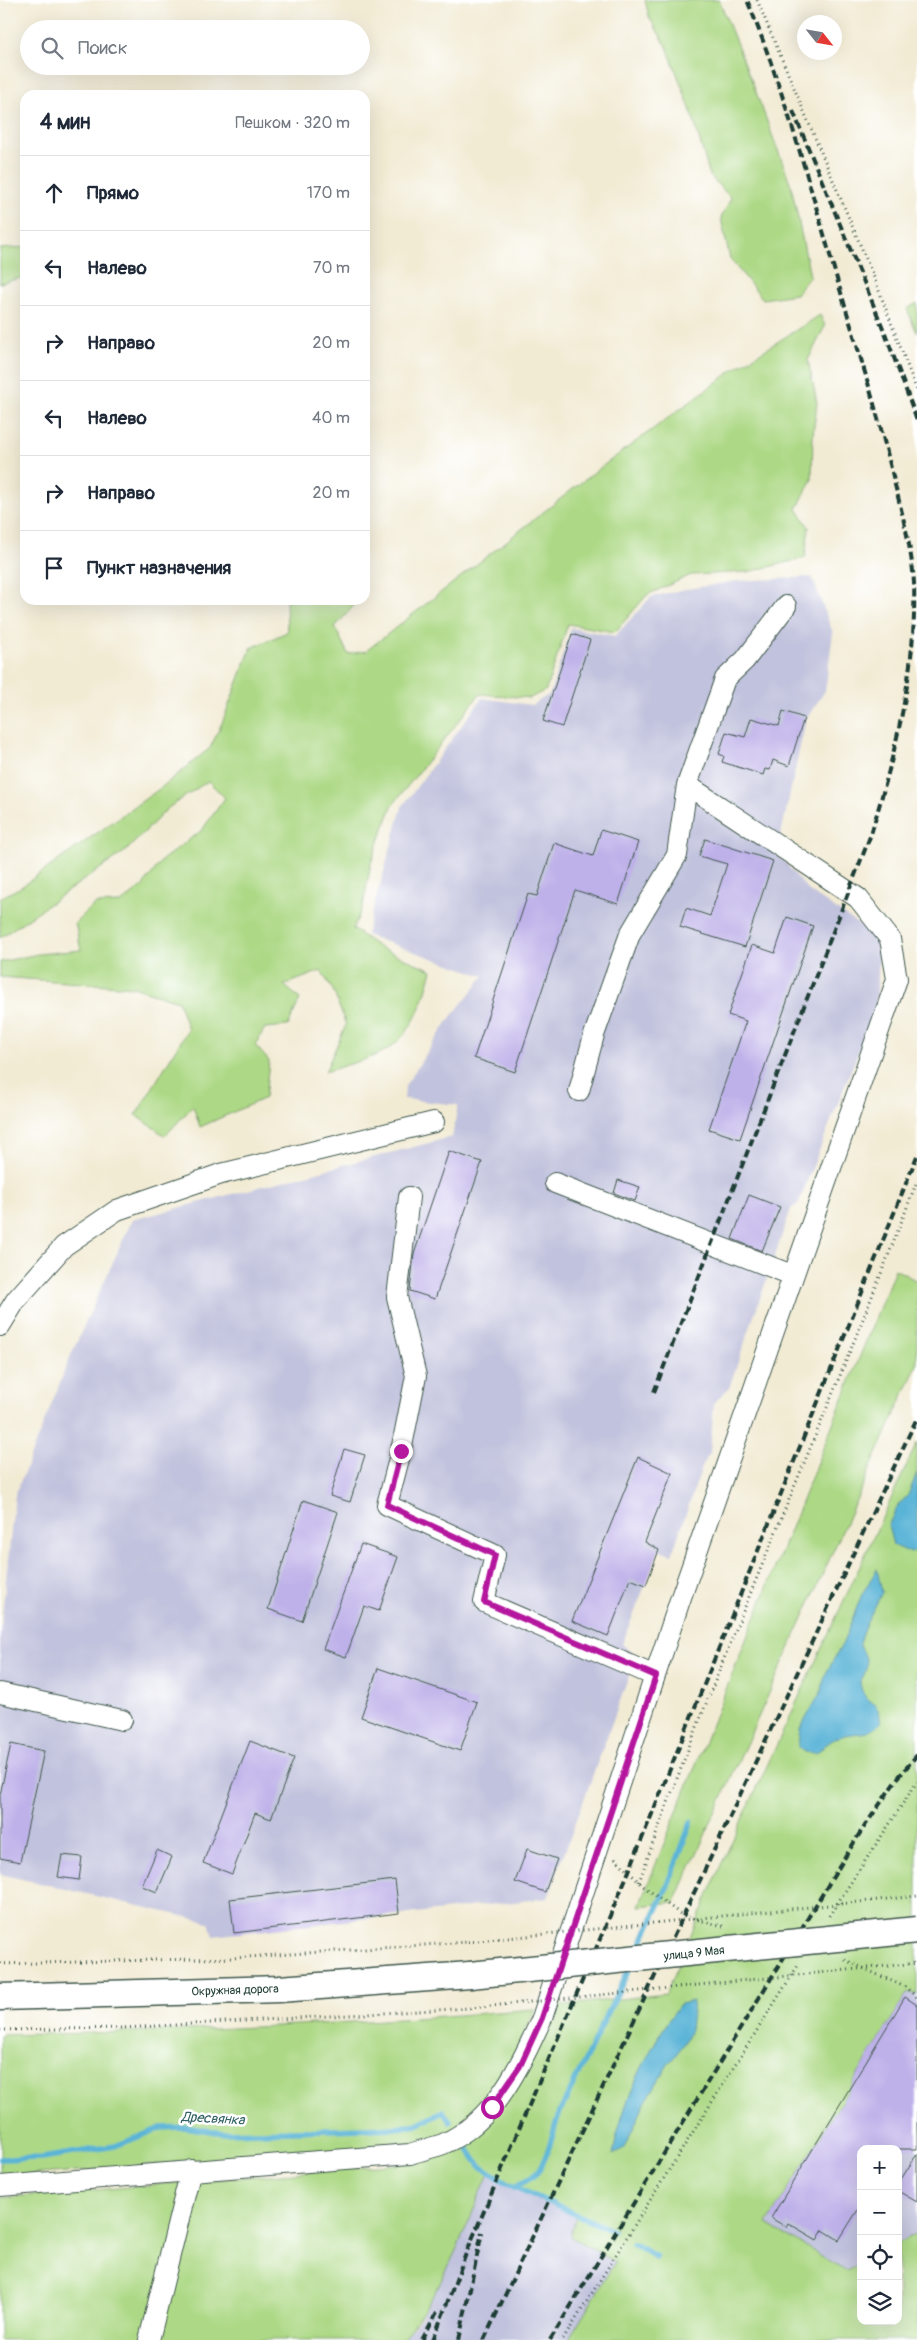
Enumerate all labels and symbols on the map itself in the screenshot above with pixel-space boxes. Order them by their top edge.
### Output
north arrow [797,15,842,60]
route end [390,1440,413,1463]
street label: улица 9 Мая [662,1943,726,1964]
street label: Окружная дорога [191,1981,279,2000]
route start [481,2096,504,2119]
water label: Дресвянка [180,2108,246,2129]

